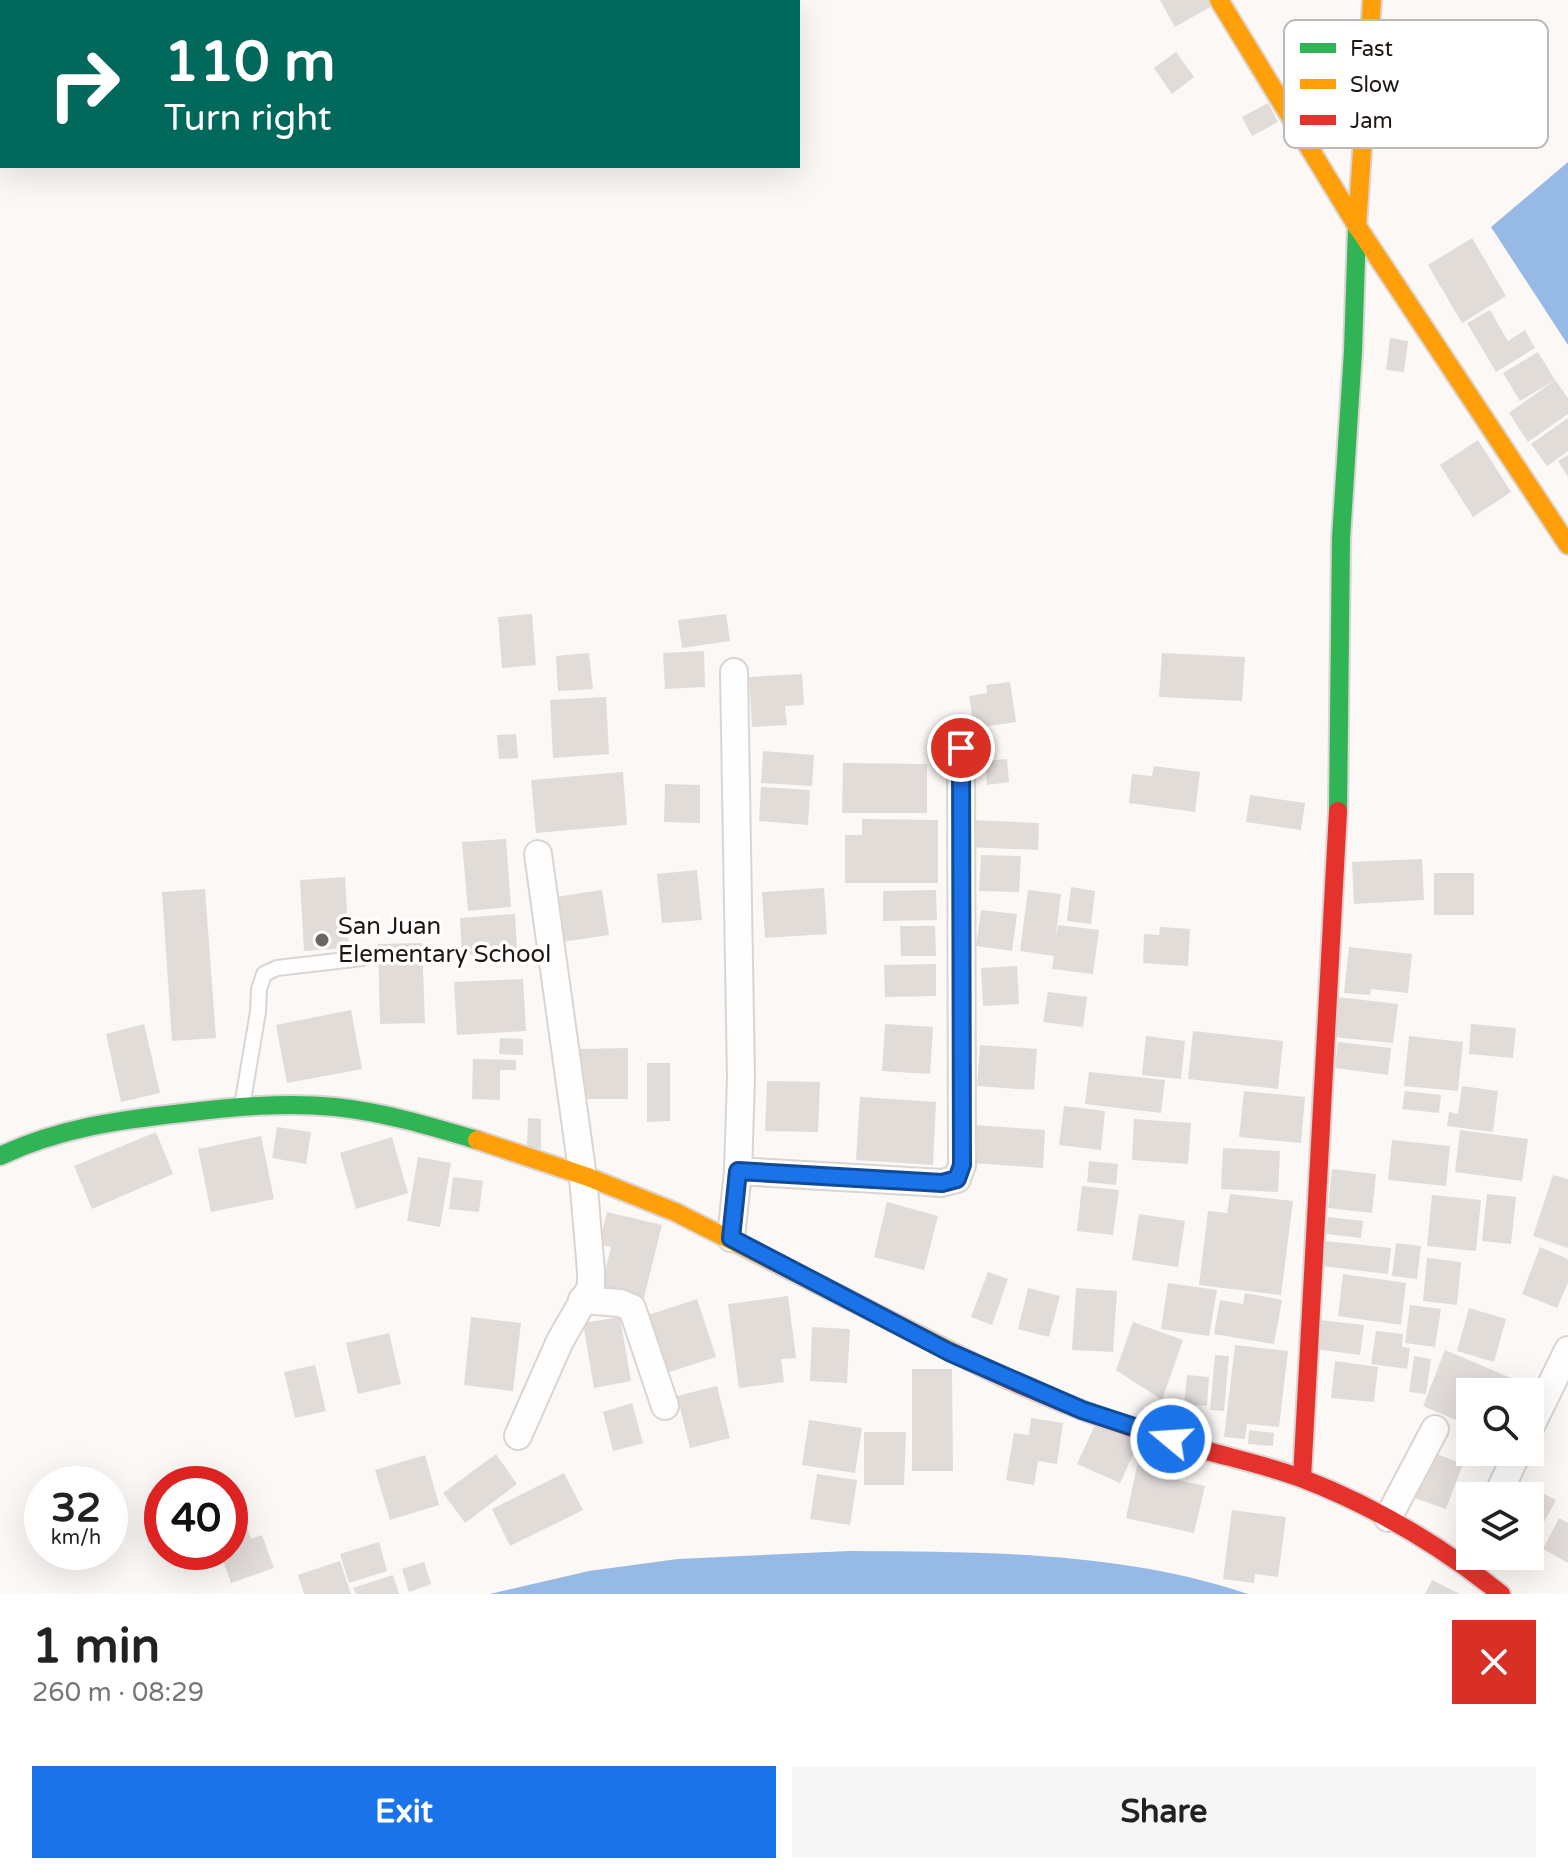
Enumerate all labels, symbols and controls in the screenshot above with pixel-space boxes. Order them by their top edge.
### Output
legend [1284,20,1548,148]
text: 110 m [164,29,335,96]
icon: right [32,32,136,136]
text: Fast [1350,36,1393,62]
text: Slow [1350,72,1400,98]
text: Turn right [164,97,331,140]
text: Jam [1350,108,1393,134]
pin [927,714,995,782]
icon: arrive [939,726,983,770]
place label: San Juan Elementary School [338,912,551,969]
marker: San Juan Elementary School [313,931,331,949]
map controls [1456,1378,1544,1570]
button: search [1456,1378,1544,1466]
position arrow [1129,1397,1213,1481]
speed limit sign: 40 [144,1466,248,1570]
button: layers [1456,1482,1544,1570]
text: 32 [51,1484,101,1532]
text: km/h [51,1526,101,1550]
text: 1 min [32,1618,160,1676]
button: close [1452,1620,1536,1704]
text: 260 m · 08:29 [32,1677,204,1708]
button: Exit [32,1766,776,1858]
button: Share [792,1766,1536,1858]

